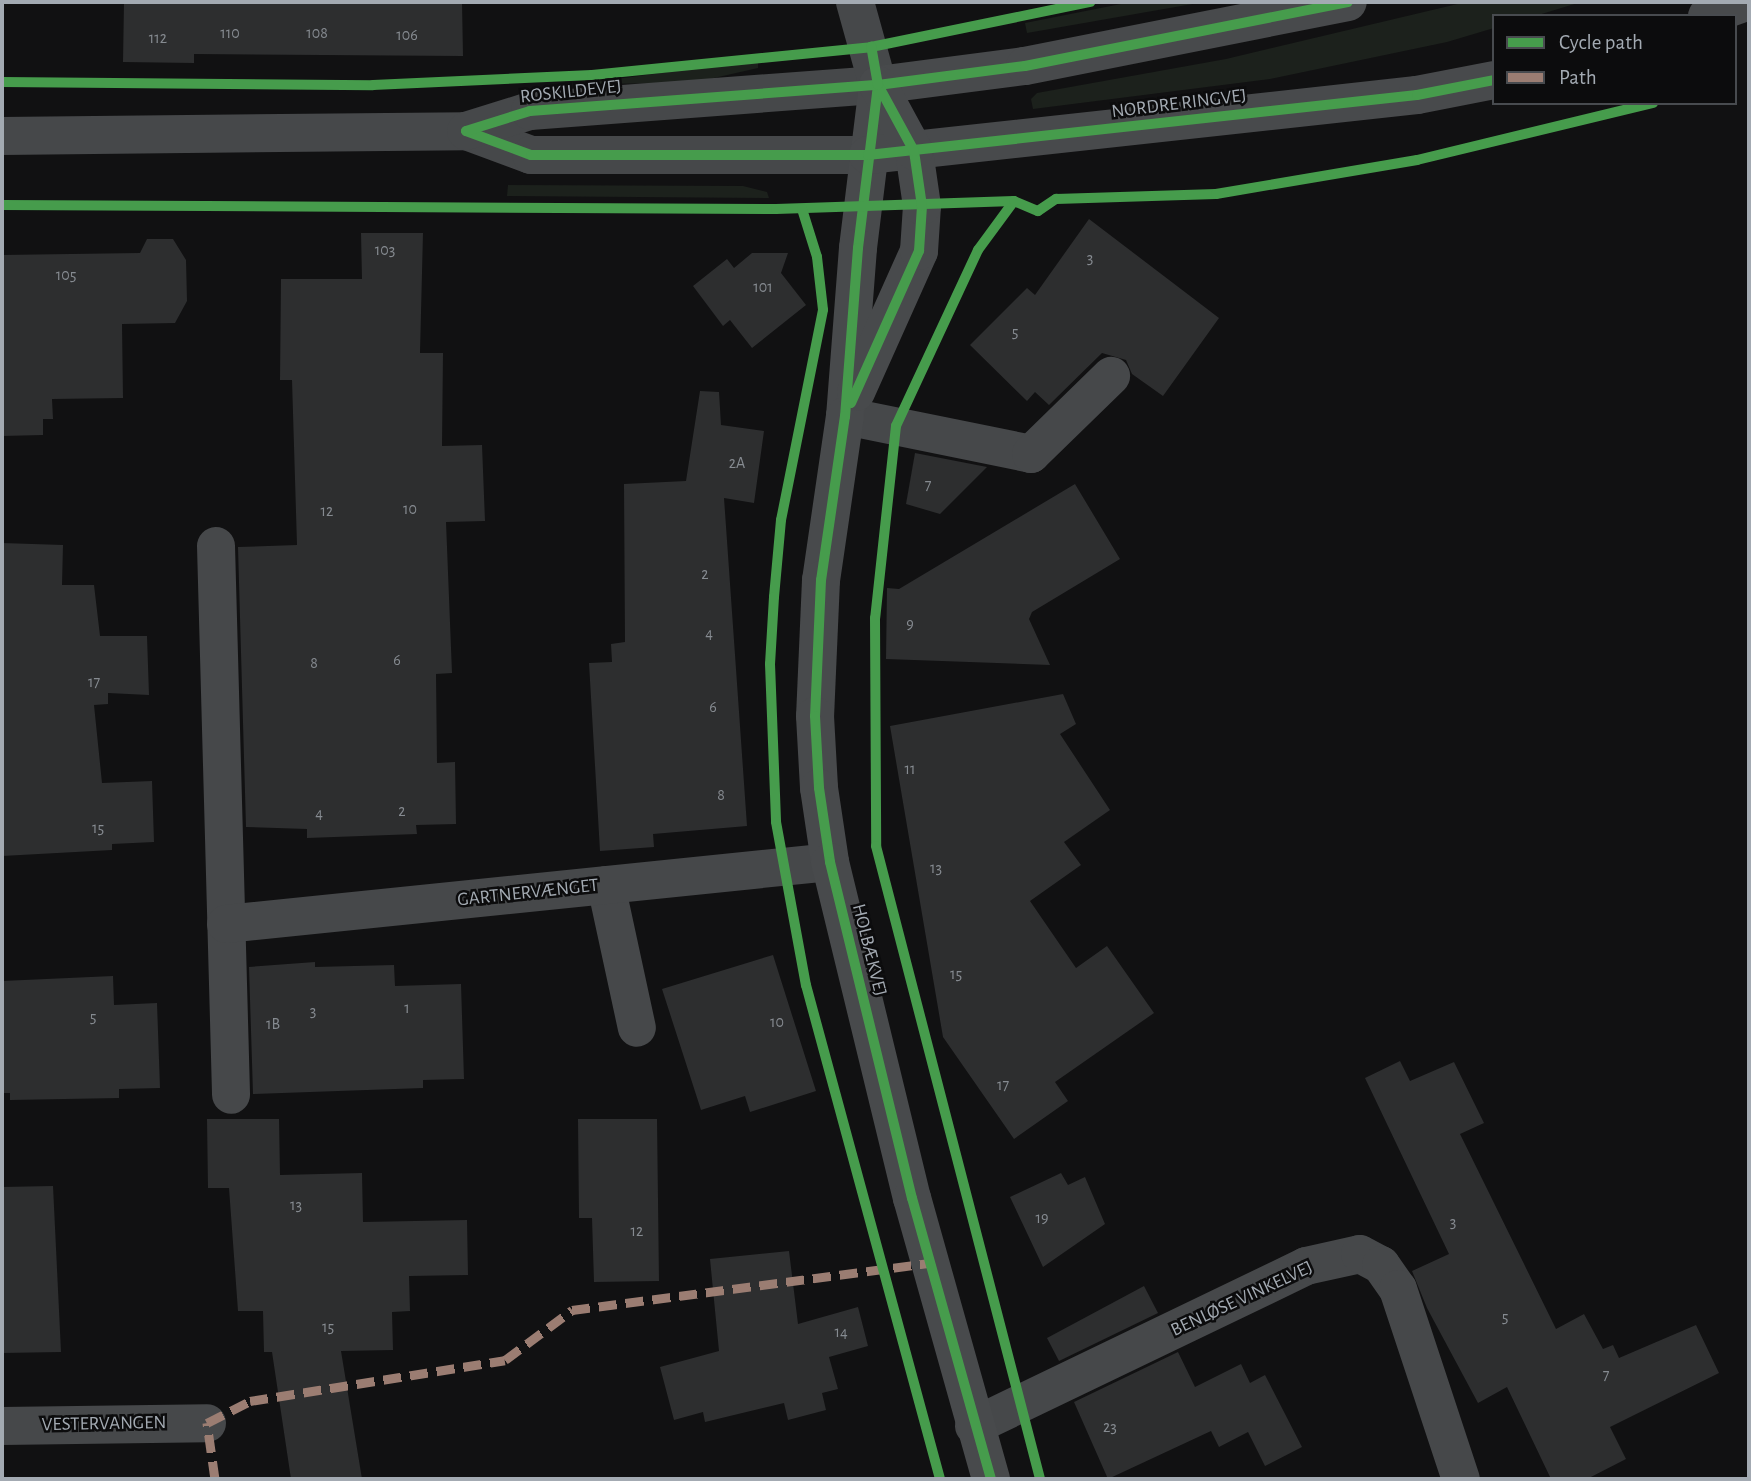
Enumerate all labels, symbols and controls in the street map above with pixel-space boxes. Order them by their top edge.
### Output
legend [1492,14,1737,105]
house number: 110 [220,23,240,43]
house number: 108 [306,23,328,43]
house number: 106 [396,25,418,45]
house number: 112 [149,28,167,48]
text: Cycle path [1559,32,1643,53]
text: Path [1559,67,1597,88]
street label: ROSKILDEVEJ [519,75,623,109]
street label: NORDRE RINGVEJ [1110,84,1248,124]
house number: 103 [375,240,395,260]
house number: 3 [1087,248,1093,268]
house number: 105 [56,265,76,285]
house number: 101 [753,277,773,297]
house number: 5 [1012,322,1018,342]
house number: 2A [729,453,745,473]
house number: 7 [925,475,931,495]
house number: 10 [403,499,417,519]
house number: 12 [321,501,333,521]
house number: 2 [701,564,709,584]
house number: 9 [906,614,914,634]
house number: 4 [705,623,713,643]
house number: 6 [393,650,401,670]
house number: 8 [310,653,318,673]
house number: 17 [88,672,100,692]
house number: 6 [709,697,717,717]
house number: 11 [904,759,916,779]
house number: 8 [717,785,725,805]
house number: 2 [398,801,406,821]
house number: 4 [315,803,323,823]
house number: 15 [92,818,104,838]
house number: 13 [930,858,942,878]
street label: GARTNERVÆNGET [456,874,600,912]
street label: HOLBÆKVEJ [847,901,891,999]
house number: 15 [950,964,962,984]
house number: 1 [404,998,410,1018]
house number: 3 [310,1001,316,1021]
house number: 5 [90,1007,96,1027]
house number: 10 [770,1012,784,1032]
house number: 1B [266,1014,280,1034]
house number: 17 [997,1075,1009,1095]
house number: 13 [290,1195,302,1215]
house number: 19 [1035,1208,1049,1228]
house number: 3 [1450,1212,1456,1232]
house number: 12 [631,1221,643,1241]
street label: BENLØSE VINKELVEJ [1167,1256,1317,1342]
house number: 5 [1502,1307,1508,1327]
house number: 15 [322,1317,334,1337]
house number: 14 [834,1322,848,1342]
house number: 7 [1603,1365,1609,1385]
street label: VESTERVANGEN [42,1412,166,1436]
house number: 23 [1103,1417,1117,1437]

